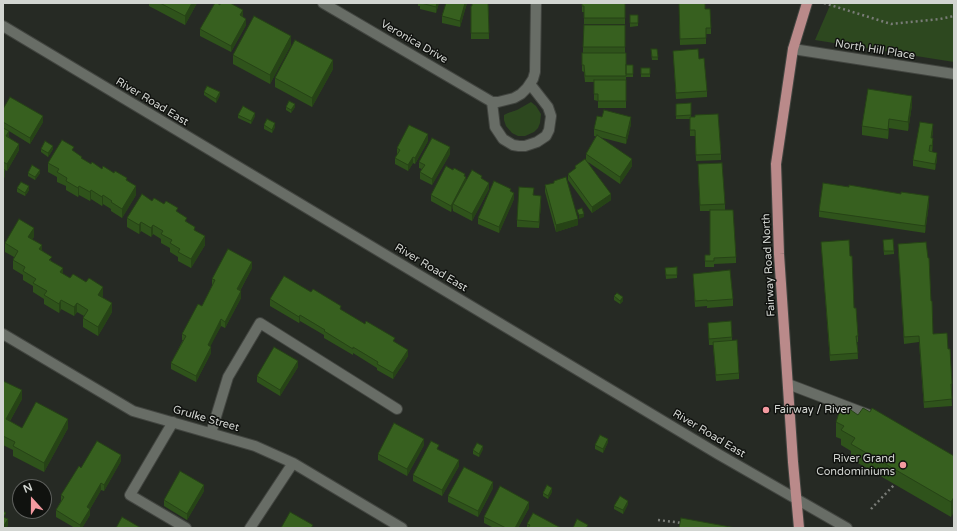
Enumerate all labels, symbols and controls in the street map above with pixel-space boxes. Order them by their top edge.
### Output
street label: Veronica Drive [378,17,450,67]
street label: North Hill Place [834,37,916,63]
street label: River Road East [113,75,191,129]
street label: Fairway Road North [760,213,778,317]
street label: River Road East [392,241,470,295]
street label: Grulke Street [171,403,241,435]
place label: Fairway / River [774,403,851,417]
marker: Fairway / River [761,405,771,415]
street label: River Road East [670,407,748,461]
place label: River Grand Condominiums [816,452,895,478]
marker: River Grand Condominiums [898,460,908,470]
north arrow [12,479,52,519]
text: N [21,481,34,496]

